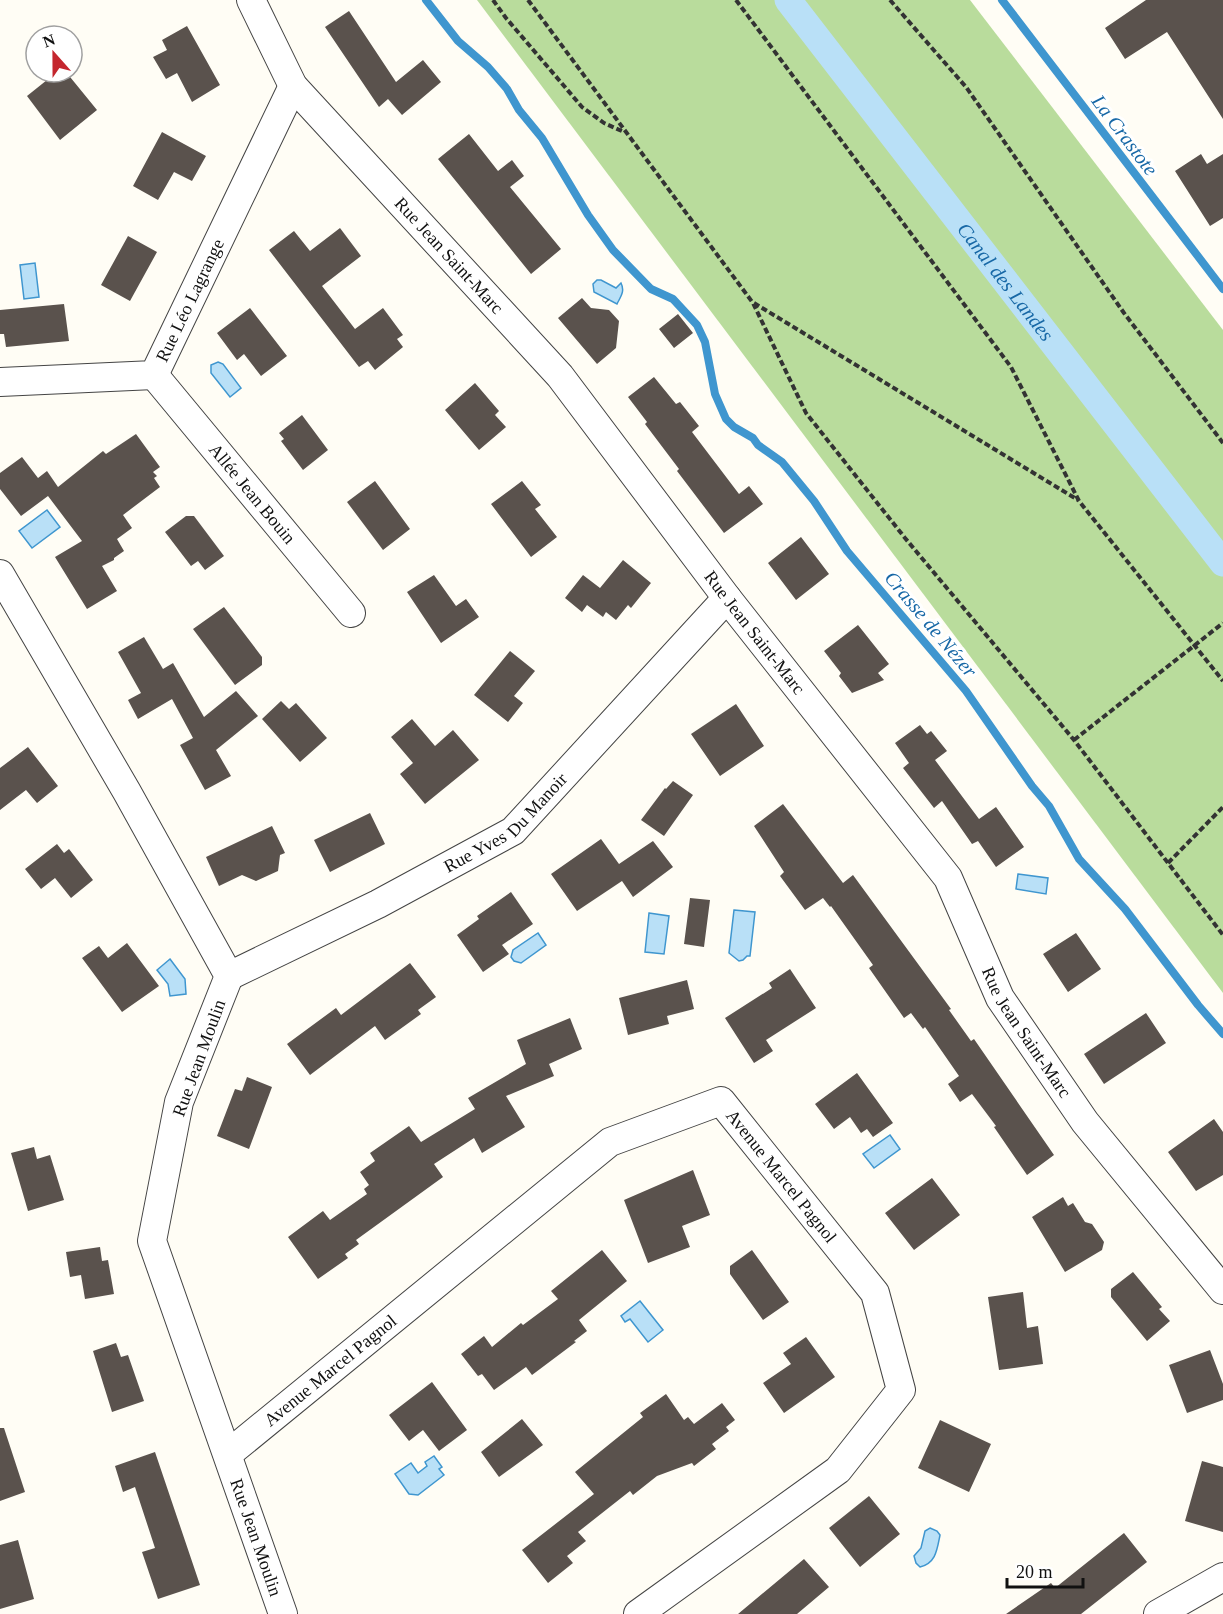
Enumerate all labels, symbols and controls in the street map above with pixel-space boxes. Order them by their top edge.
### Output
north arrow [24,24,84,84]
text: N [40,30,58,50]
water label: La Crastote [1087,90,1162,180]
street label: Rue Jean Saint-Marc [390,193,508,318]
water label: Canal des Landes [953,218,1058,345]
street label: Rue Léo Lagrange [152,236,228,365]
street label: Allée Jean Bouin [205,439,299,548]
street label: Rue Jean Saint-Marc [700,567,809,698]
water label: Crasse de Nézer [880,567,982,681]
street label: Rue Yves Du Manoir [441,769,571,876]
street label: Rue Jean Saint-Marc [978,964,1075,1101]
street label: Rue Jean Moulin [169,997,229,1119]
street label: Avenue Marcel Pagnol [722,1106,841,1247]
street label: Avenue Marcel Pagnol [260,1311,400,1430]
street label: Rue Jean Moulin [226,1476,286,1599]
scale bar [1007,1551,1084,1589]
text: 20 m [1016,1562,1053,1582]

